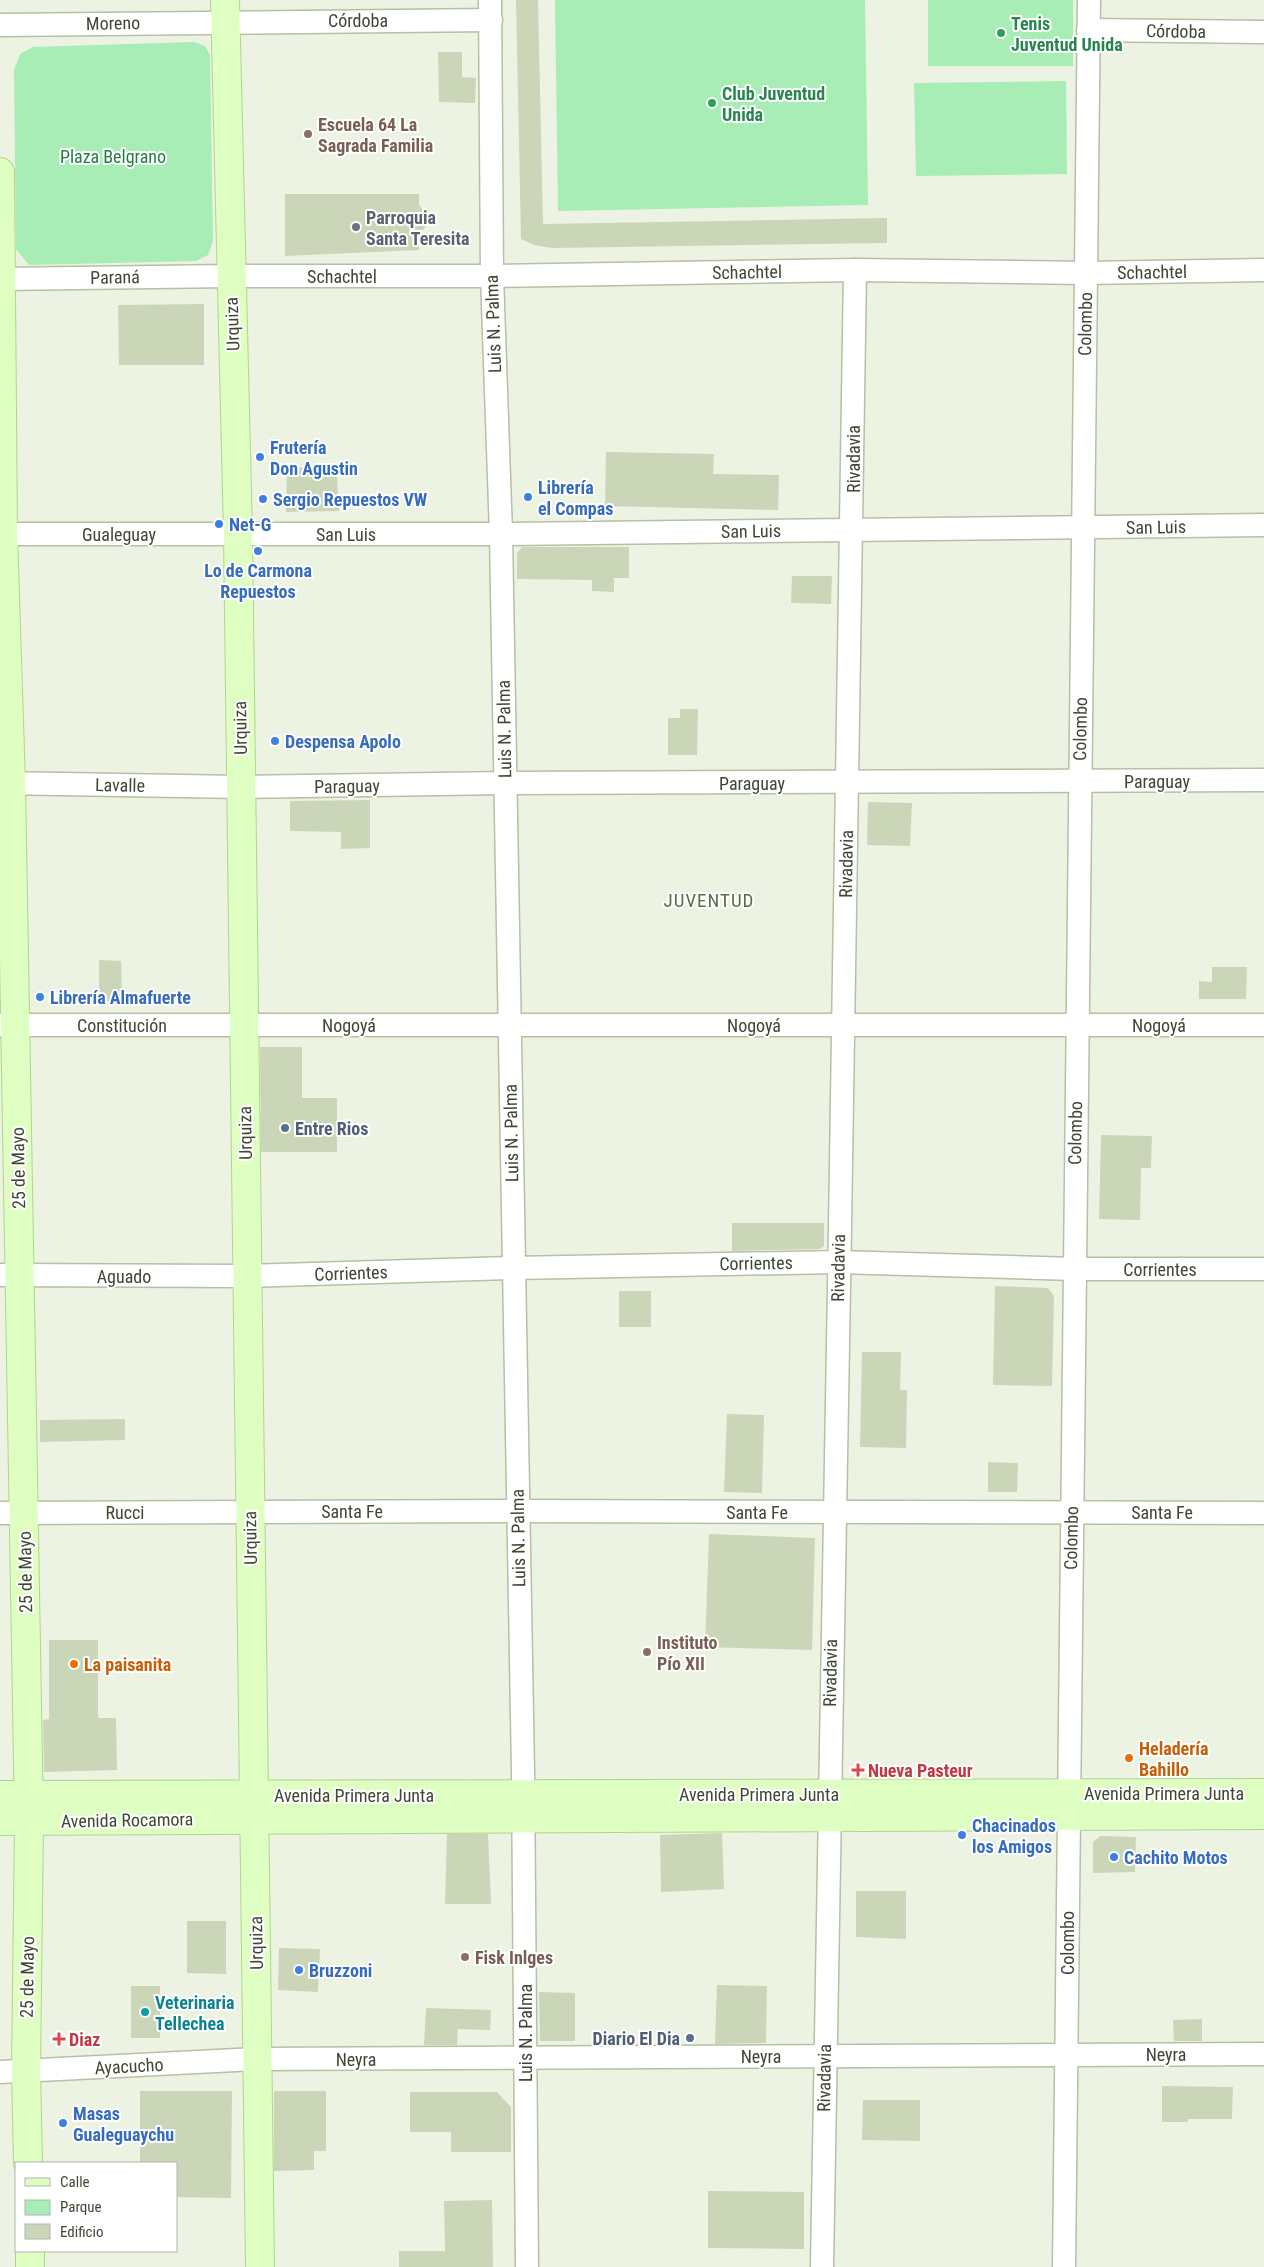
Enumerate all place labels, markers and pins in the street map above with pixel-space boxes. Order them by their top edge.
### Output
place label: Tenis Juventud Unida [1011,13,1123,55]
marker: Tenis Juventud Unida [995,27,1007,39]
place label: Club Juventud Unida [722,83,825,125]
marker: Club Juventud Unida [706,97,718,109]
place label: Escuela 64 La Sagrada Familia [318,114,433,156]
marker: Escuela 64 La Sagrada Familia [302,128,314,140]
place label: Parroquia Santa Teresita [366,207,469,249]
marker: Parroquia Santa Teresita [350,221,362,233]
place label: Frutería Don Agustin [270,437,358,479]
marker: Frutería Don Agustin [254,451,266,463]
place label: Librería el Compas [538,477,613,519]
place label: Sergio Repuestos VW [273,489,428,510]
marker: Librería el Compas [522,491,534,503]
marker: Sergio Repuestos VW [257,493,269,505]
place label: Net-G [229,514,271,535]
marker: Net-G [213,518,225,530]
marker: Lo de Carmona Repuestos [252,545,264,557]
place label: Lo de Carmona Repuestos [204,560,312,602]
place label: Despensa Apolo [285,731,401,752]
marker: Despensa Apolo [269,735,281,747]
place label: Librería Almafuerte [50,987,191,1008]
marker: Librería Almafuerte [34,991,46,1003]
place label: Entre Rios [295,1118,368,1139]
marker: Entre Rios [279,1122,291,1134]
place label: Instituto Pío XII [657,1632,718,1674]
marker: Instituto Pío XII [641,1646,653,1658]
place label: La paisanita [84,1654,171,1675]
marker: La paisanita [68,1658,80,1670]
place label: Heladería Bahillo [1139,1738,1208,1780]
marker: Heladería Bahillo [1123,1752,1135,1764]
place label: Nueva Pasteur [868,1760,973,1781]
marker: Nueva Pasteur [852,1764,864,1776]
place label: Chacinados los Amigos [972,1815,1056,1857]
marker: Chacinados los Amigos [956,1829,968,1841]
place label: Cachito Motos [1124,1847,1228,1868]
marker: Cachito Motos [1108,1851,1120,1863]
place label: Fisk Inlges [475,1947,553,1968]
marker: Fisk Inlges [459,1951,471,1963]
place label: Bruzzoni [309,1960,372,1981]
marker: Bruzzoni [293,1964,305,1976]
place label: Veterinaria Tellechea [155,1992,235,2034]
marker: Veterinaria Tellechea [139,2006,151,2018]
place label: Diario El Dia [593,2028,680,2049]
place label: Diaz [69,2029,100,2050]
marker: Diario El Dia [684,2032,696,2044]
marker: Diaz [53,2033,65,2045]
place label: Masas Gualeguaychu [73,2103,174,2145]
marker: Masas Gualeguaychu [57,2117,69,2129]

